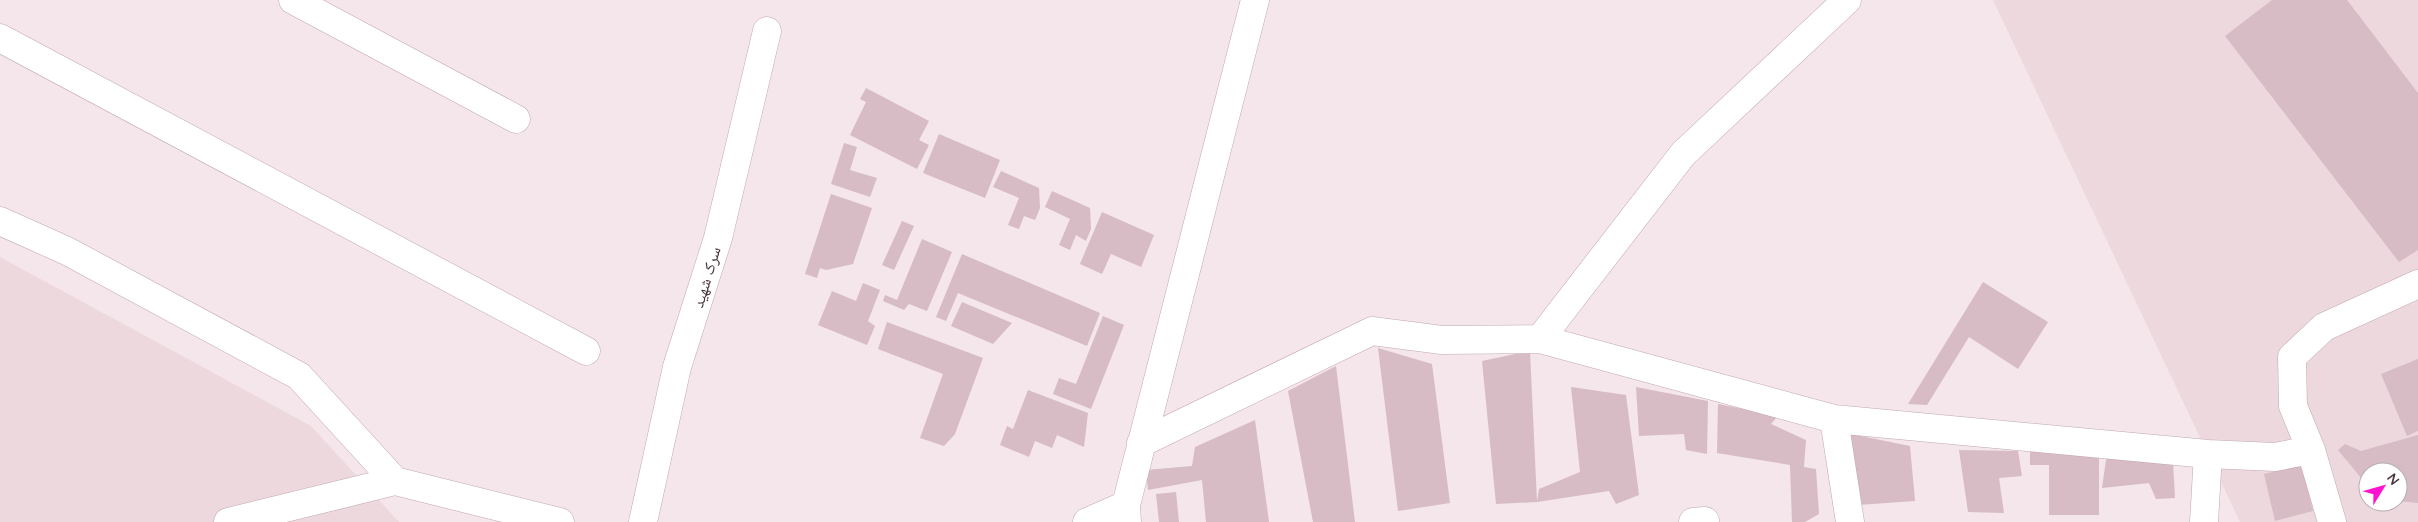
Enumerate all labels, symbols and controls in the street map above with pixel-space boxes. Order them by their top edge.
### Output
street label: سرک شهید [687,244,725,310]
north arrow [2358,462,2408,512]
text: N [2383,470,2404,489]

